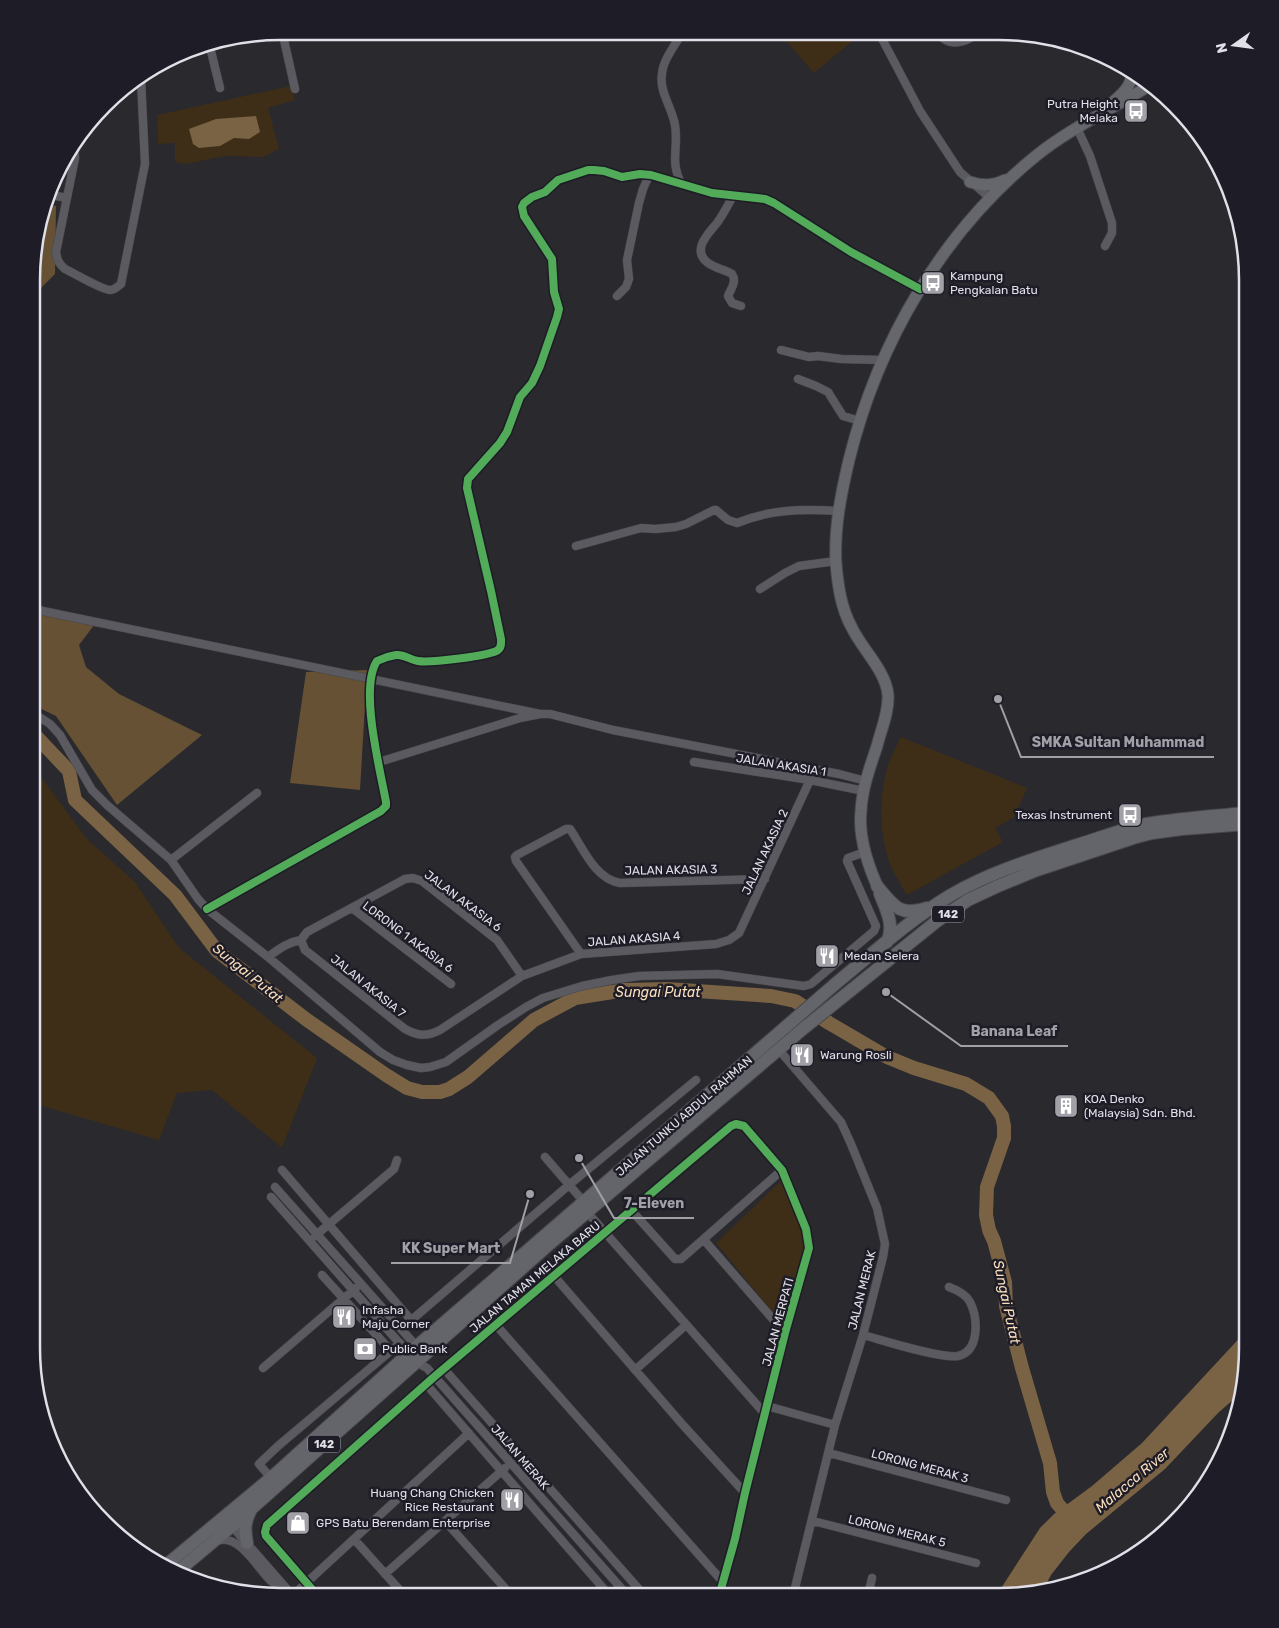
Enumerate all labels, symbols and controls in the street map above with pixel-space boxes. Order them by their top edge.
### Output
north arrow [1209,20,1259,70]
text: N [1212,41,1231,55]
place label: Putra Height Melaka [1047,97,1118,125]
bus stop icon: Putra Height Melaka [1123,98,1149,124]
place label: Kampung Pengkalan Batu [950,269,1038,297]
bus stop icon: Kampung Pengkalan Batu [920,270,946,296]
callout: SMKA Sultan Muhammad [1021,728,1214,757]
text: SMKA Sultan Muhammad [1032,734,1204,751]
street label: JALAN AKASIA 1 [735,751,827,779]
bus stop icon: Texas Instrument [1117,802,1143,828]
street label: JALAN AKASIA 2 [739,807,791,897]
place label: Texas Instrument [1015,808,1112,822]
street label: JALAN AKASIA 3 [624,862,718,878]
street label: JALAN AKASIA 6 [422,867,504,935]
street label: LORONG 1 AKASIA 6 [360,898,456,976]
road number: 142 [932,906,964,922]
street label: JALAN AKASIA 4 [587,929,682,949]
water label: Sungai Putat [209,940,287,1007]
restaurant icon: Medan Selera [814,943,840,969]
place label: Medan Selera [844,949,919,963]
street label: JALAN AKASIA 7 [328,952,408,1020]
water label: Sungai Putat [615,984,701,1001]
callout: Banana Leaf [961,1017,1068,1046]
text: Banana Leaf [971,1023,1058,1040]
restaurant icon: Warung Rosli [789,1042,815,1068]
place label: Warung Rosli [820,1048,892,1062]
street label: JALAN TUNKU ABDUL RAHMAN [613,1053,755,1179]
place label: KOA Denko (Malaysia) Sdn. Bhd. [1084,1092,1196,1120]
building icon: KOA Denko (Malaysia) Sdn. Bhd. [1053,1093,1079,1119]
callout: 7-Eleven [614,1189,694,1218]
text: 7-Eleven [624,1195,684,1212]
street label: JALAN TAMAN MELAKA BARU [467,1218,603,1336]
callout: KK Super Mart [391,1234,510,1263]
text: KK Super Mart [402,1240,501,1257]
street label: JALAN MERAK [845,1248,879,1331]
water label: Sungai Putat [989,1259,1024,1346]
street label: JALAN MERPATI [759,1276,797,1368]
place label: Infasha Maju Corner [362,1303,430,1331]
restaurant icon: Infasha Maju Corner [331,1304,357,1330]
bank icon: Public Bank [352,1336,378,1362]
place label: Public Bank [382,1342,448,1356]
street label: JALAN MERAK [488,1422,553,1493]
road number: 142 [308,1436,340,1452]
water label: Malacca River [1092,1444,1173,1516]
street label: LORONG MERAK 3 [870,1446,970,1486]
place label: Huang Chang Chicken Rice Restaurant [370,1486,494,1514]
restaurant icon: Huang Chang Chicken Rice Restaurant [499,1487,525,1513]
shop icon: GPS Batu Berendam Enterprise [285,1510,311,1536]
street label: LORONG MERAK 5 [847,1512,947,1550]
place label: GPS Batu Berendam Enterprise [316,1516,490,1530]

